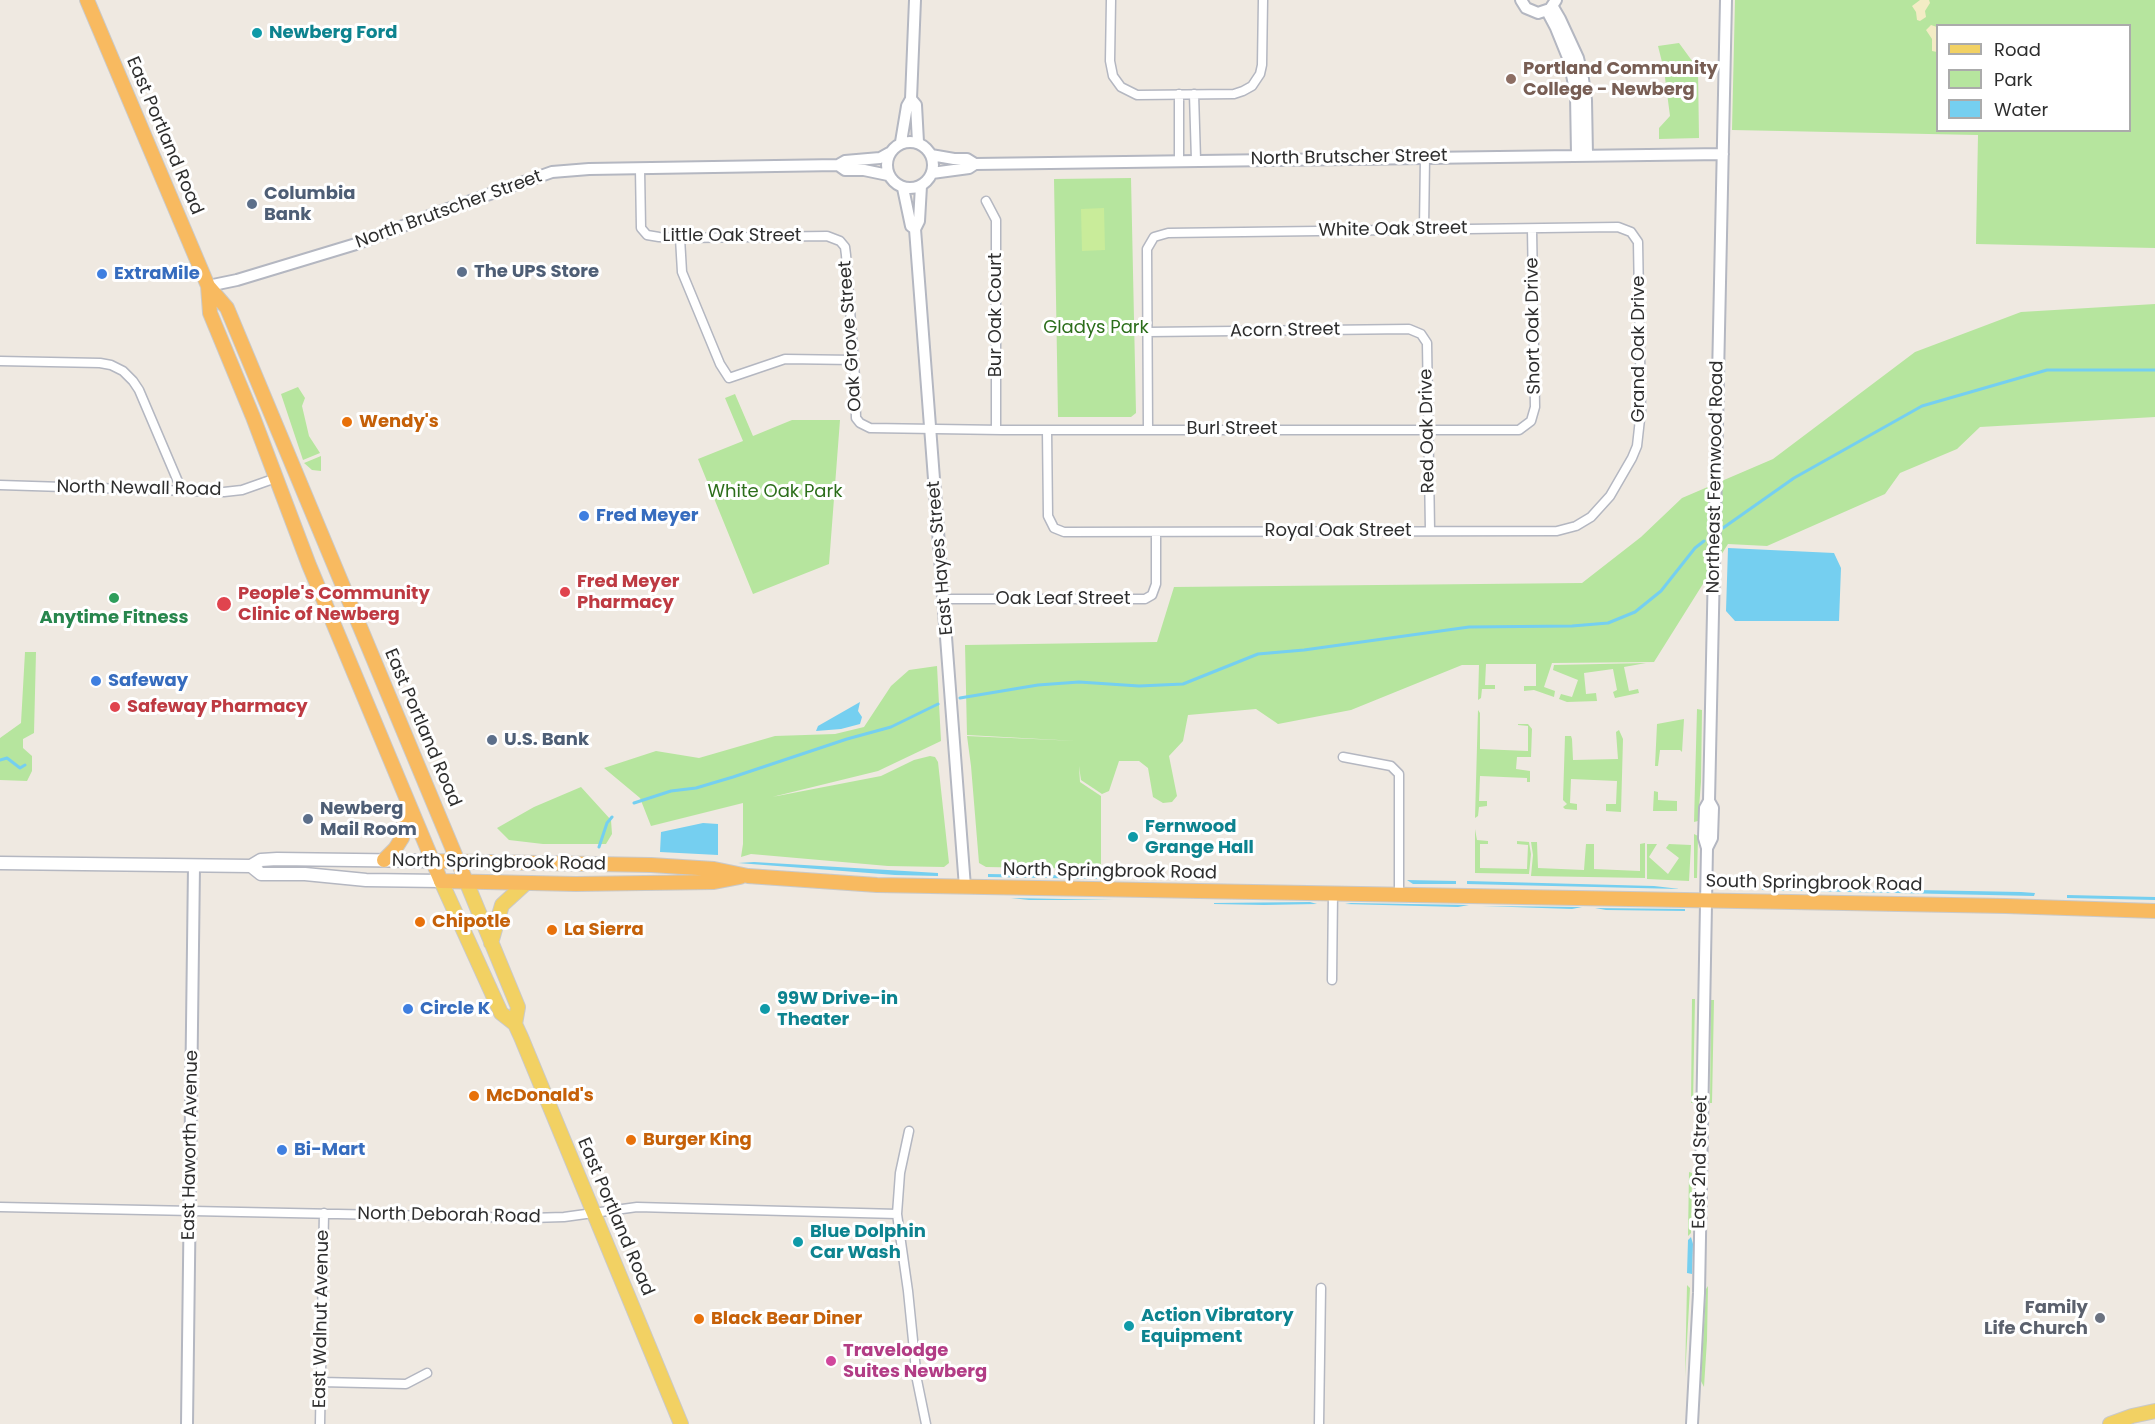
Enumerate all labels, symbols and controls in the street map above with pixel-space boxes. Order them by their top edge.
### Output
place label: Newberg Ford [269,22,398,44]
legend [1936,24,2131,132]
marker: Newberg Ford [250,26,264,40]
text: Road [1994,37,2041,62]
street label: East Portland Road [121,54,207,218]
place label: Portland Community College - Newberg [1523,58,1718,100]
text: Park [1994,67,2033,92]
marker: Portland Community College - Newberg [1504,72,1518,86]
text: Water [1994,97,2048,122]
street label: North Brutscher Street [1250,145,1448,171]
street label: North Brutscher Street [353,166,545,254]
place label: Columbia Bank [264,183,355,226]
marker: Columbia Bank [245,197,259,211]
street label: White Oak Street [1318,218,1468,242]
street label: Little Oak Street [663,225,801,247]
street label: Bur Oak Court [985,253,1007,377]
street label: Short Oak Drive [1522,257,1546,395]
street label: Oak Grove Street [835,260,867,412]
place label: The UPS Store [474,261,599,283]
place label: ExtraMile [114,263,200,285]
marker: The UPS Store [455,265,469,279]
marker: ExtraMile [95,267,109,281]
street label: Grand Oak Drive [1628,276,1650,422]
park label: Gladys Park [1043,317,1149,339]
street label: Acorn Street [1230,319,1340,343]
street label: Northeast Fernwood Road [1703,360,1729,594]
street label: Red Oak Drive [1416,369,1440,493]
place label: Wendy's [359,411,439,433]
marker: Wendy's [340,415,354,429]
street label: Burl Street [1186,418,1278,440]
street label: North Newall Road [56,477,222,501]
street label: East Hayes Street [923,480,959,636]
park label: White Oak Park [708,481,842,503]
place label: Fred Meyer [596,505,698,527]
marker: Fred Meyer [577,509,591,523]
street label: Royal Oak Street [1264,520,1412,542]
place label: Fred Meyer Pharmacy [577,571,679,614]
place label: People's Community Clinic of Newberg [238,583,430,626]
marker: Fred Meyer Pharmacy [558,585,572,599]
street label: Oak Leaf Street [996,588,1130,610]
marker: Anytime Fitness [107,591,121,605]
marker: People's Community Clinic of Newberg [215,595,233,613]
place label: Anytime Fitness [39,607,189,629]
street label: East Portland Road [379,646,465,810]
place label: Safeway [108,670,188,692]
marker: Safeway [89,674,103,688]
place label: Safeway Pharmacy [127,696,308,718]
marker: Safeway Pharmacy [108,700,122,714]
place label: U.S. Bank [504,729,589,751]
marker: U.S. Bank [485,733,499,747]
place label: Newberg Mail Room [320,798,417,840]
marker: Newberg Mail Room [301,812,315,826]
place label: Fernwood Grange Hall [1145,816,1254,858]
marker: Fernwood Grange Hall [1126,830,1140,844]
street label: North Springbrook Road [392,850,606,876]
street label: North Springbrook Road [1003,859,1217,885]
street label: South Springbrook Road [1705,871,1923,897]
place label: Chipotle [432,911,511,933]
marker: Chipotle [413,915,427,929]
place label: La Sierra [564,919,644,941]
marker: La Sierra [545,923,559,937]
place label: 99W Drive-in Theater [777,988,898,1030]
place label: Circle K [420,998,490,1020]
marker: Circle K [401,1002,415,1016]
marker: 99W Drive-in Theater [758,1002,772,1016]
street label: East Haworth Avenue [179,1050,203,1240]
place label: McDonald's [486,1085,594,1107]
marker: McDonald's [467,1089,481,1103]
street label: East 2nd Street [1689,1095,1713,1229]
place label: Burger King [643,1129,752,1151]
marker: Burger King [624,1133,638,1147]
street label: East Portland Road [572,1135,658,1299]
place label: Bi-Mart [294,1139,365,1161]
marker: Bi-Mart [275,1143,289,1157]
street label: North Deborah Road [357,1204,541,1228]
place label: Blue Dolphin Car Wash [810,1221,926,1264]
street label: East Walnut Avenue [310,1230,334,1408]
marker: Blue Dolphin Car Wash [791,1235,805,1249]
place label: Family Life Church [1984,1297,2088,1340]
place label: Action Vibratory Equipment [1141,1305,1294,1348]
place label: Black Bear Diner [711,1308,862,1330]
marker: Family Life Church [2093,1311,2107,1325]
marker: Black Bear Diner [692,1312,706,1326]
marker: Action Vibratory Equipment [1122,1319,1136,1333]
place label: Travelodge Suites Newberg [843,1340,987,1382]
marker: Travelodge Suites Newberg [824,1354,838,1368]

